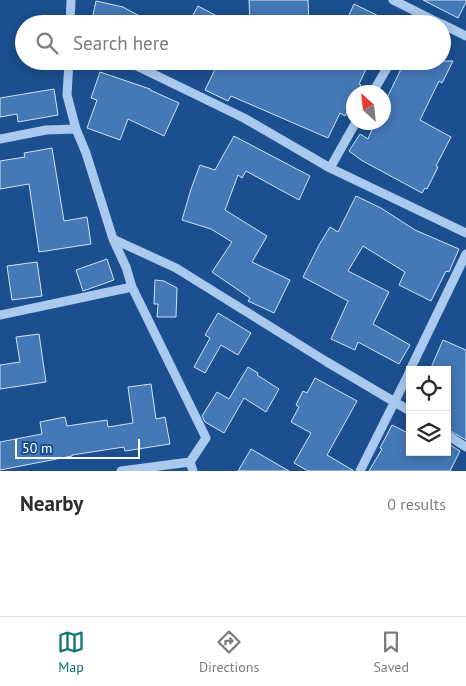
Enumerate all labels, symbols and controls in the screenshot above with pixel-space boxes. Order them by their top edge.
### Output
search box [15,15,451,70]
icon: search [33,29,61,57]
text: Search here [73,31,169,55]
north arrow [346,85,391,130]
map controls [406,366,451,456]
button: locate [406,366,451,411]
button: layers [406,411,451,456]
scale bar [15,436,140,459]
text: 50 m [22,439,52,457]
text: Nearby [20,490,83,517]
text: 0 results [387,494,446,514]
tab: Map [57,628,85,676]
tab: Directions [199,628,259,676]
tab: Saved [373,628,409,676]

